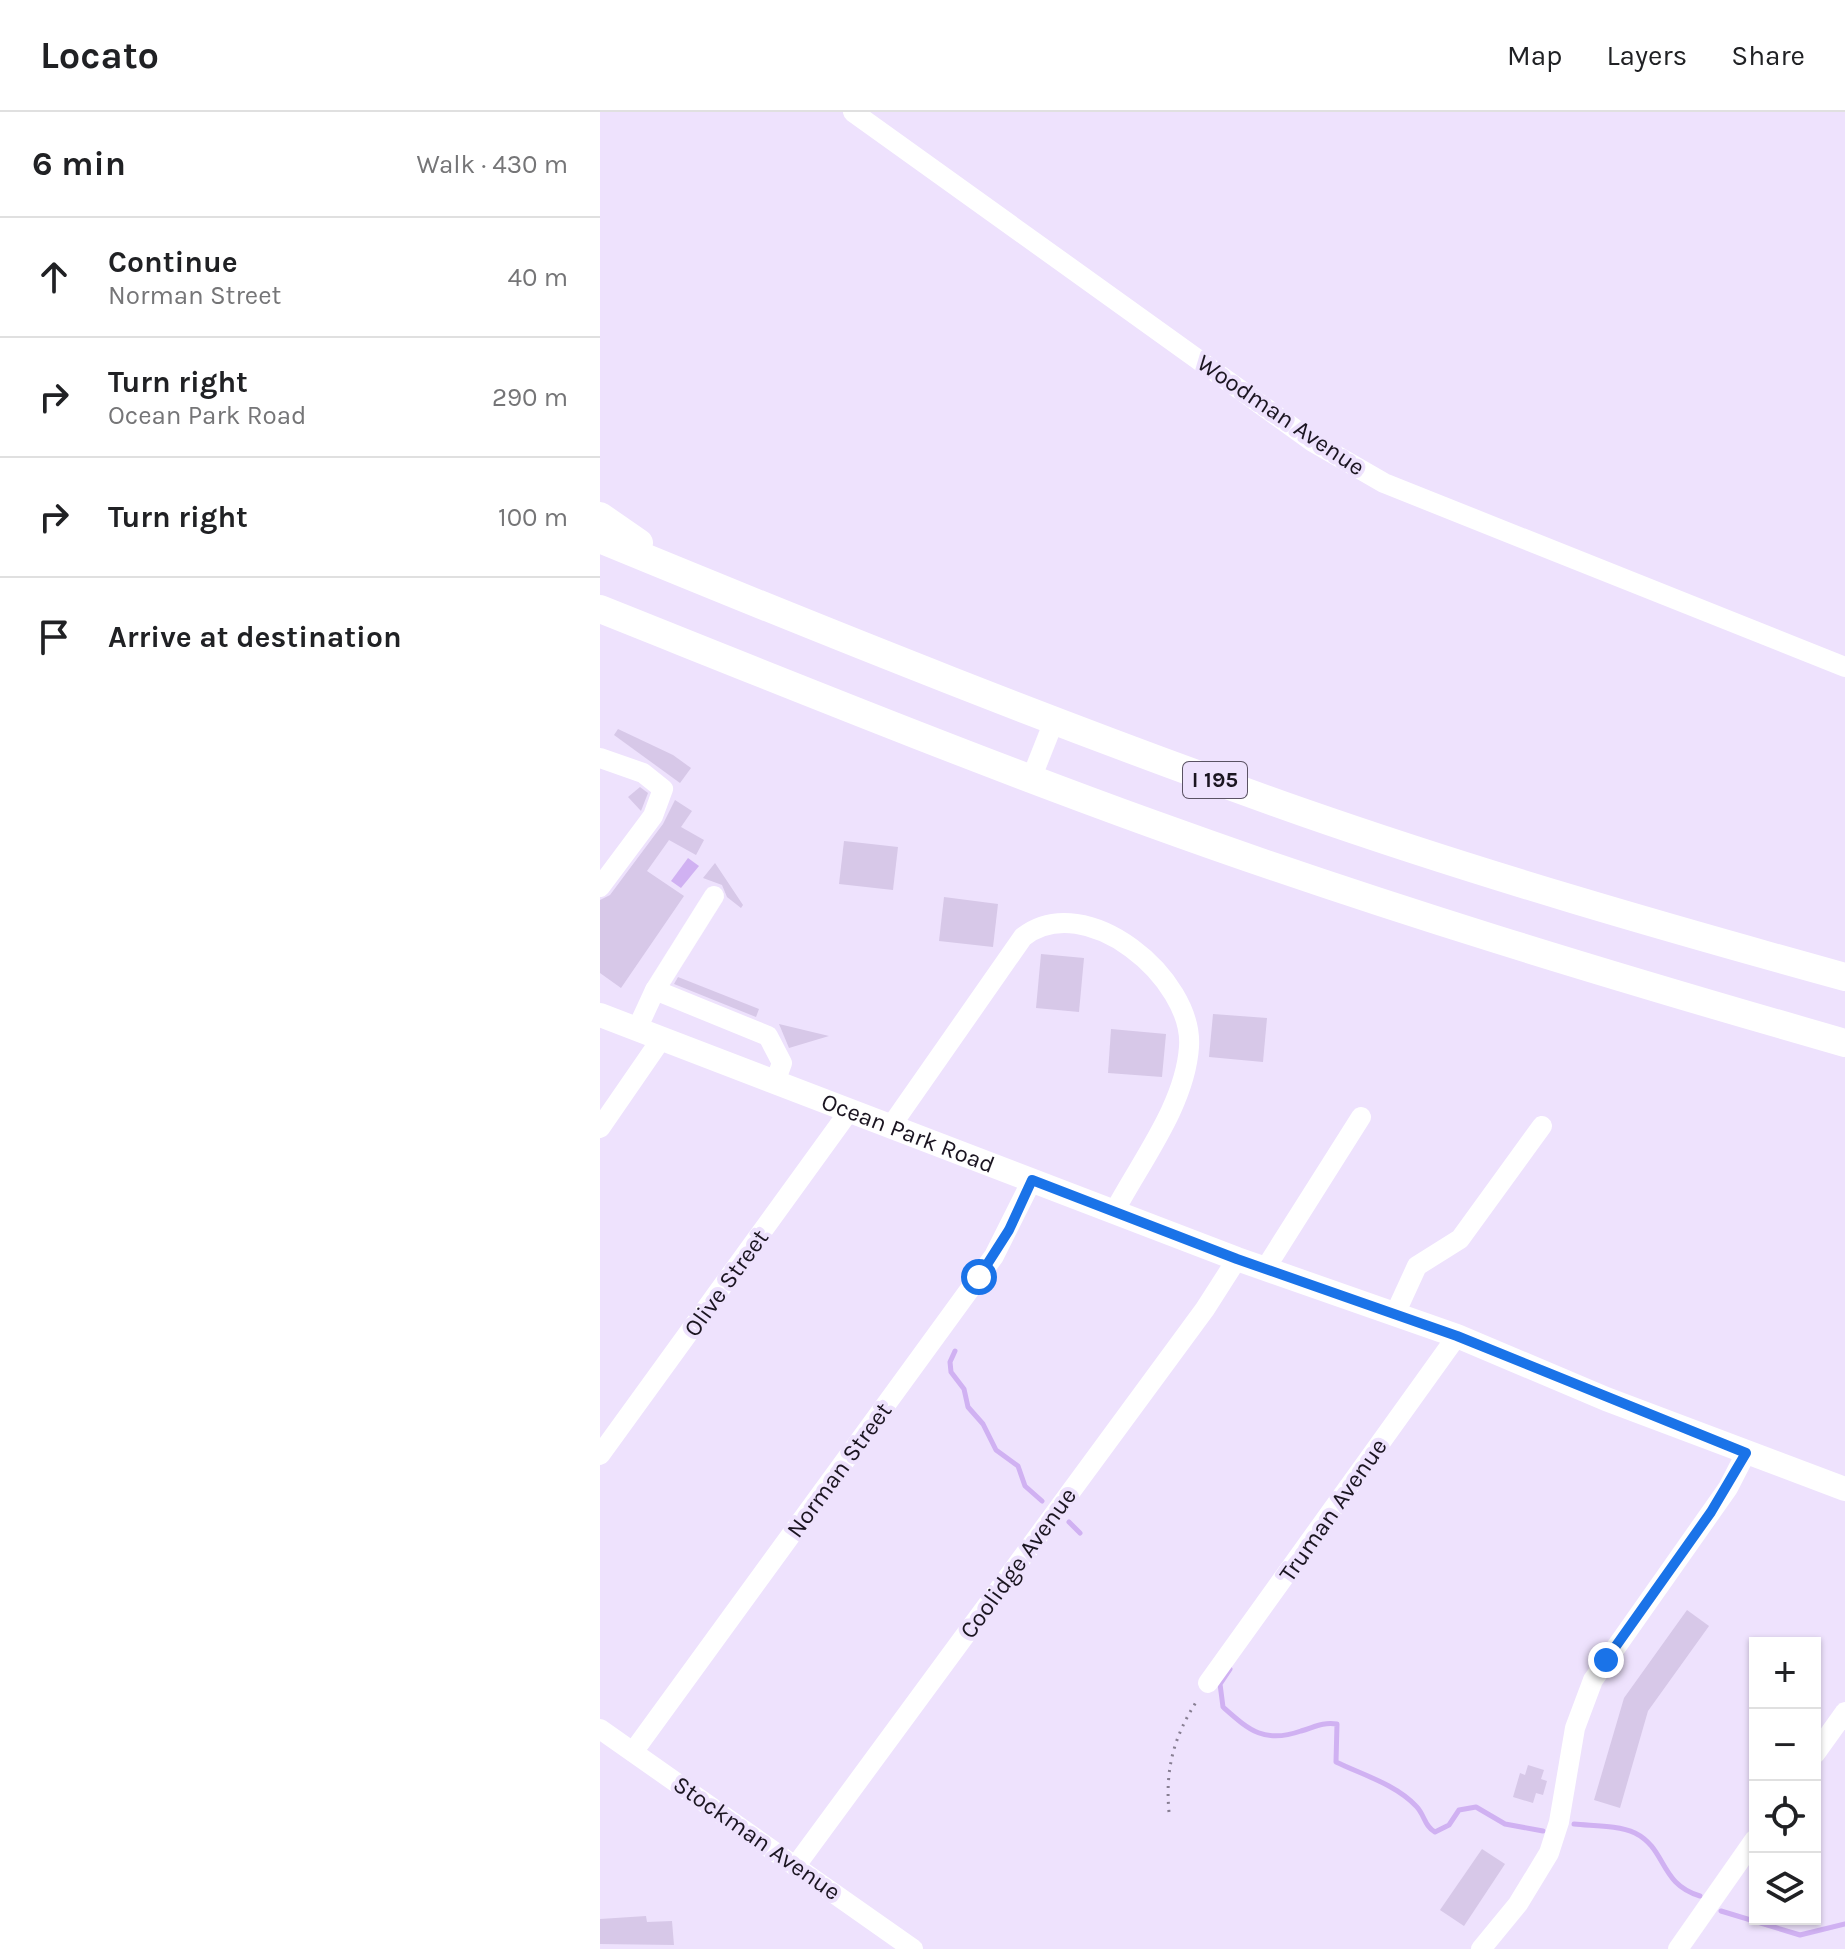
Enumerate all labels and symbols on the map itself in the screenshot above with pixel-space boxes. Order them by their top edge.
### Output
street label: Woodman Avenue [1192,349,1370,481]
road number: I 195 [1183,762,1247,798]
street label: Ocean Park Road [818,1087,999,1179]
street label: Olive Street [678,1224,774,1342]
route start [961,1259,997,1295]
street label: Norman Street [781,1397,897,1543]
street label: Truman Avenue [1273,1433,1393,1587]
street label: Coolidge Avenue [954,1482,1082,1644]
route end [1588,1642,1624,1678]
street label: Stockman Avenue [668,1770,846,1906]

